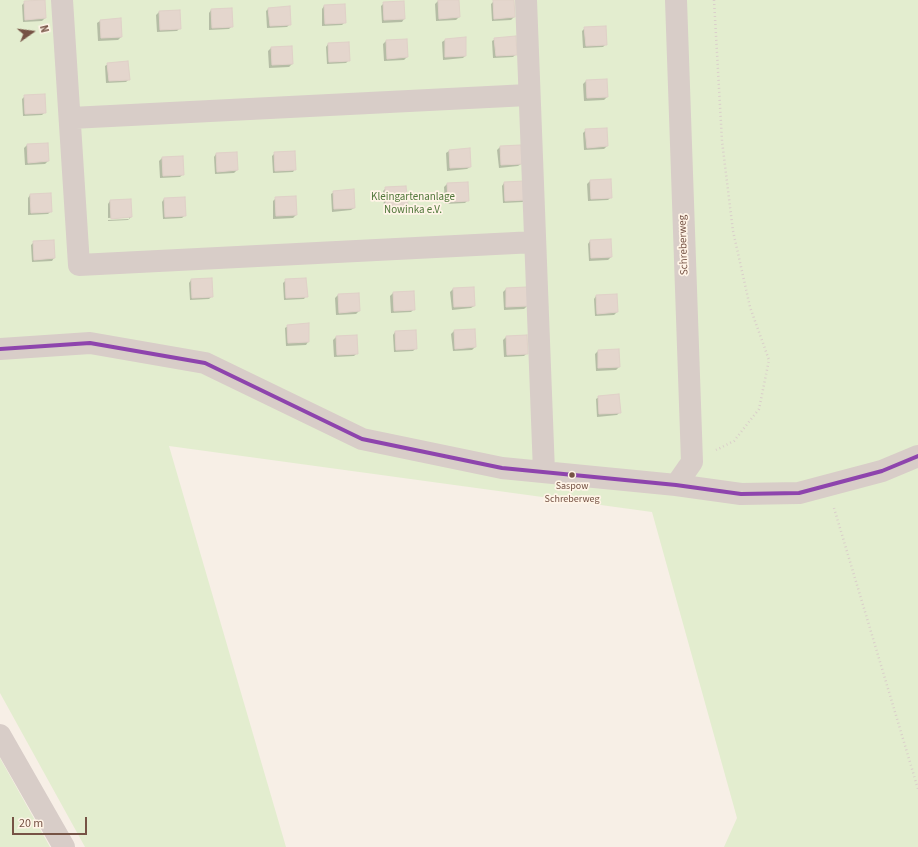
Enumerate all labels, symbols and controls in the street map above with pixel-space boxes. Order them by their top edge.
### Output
north arrow [12,12,52,52]
text: N [36,24,52,34]
park label: Kleingartenanlage Nowinka e.V. [371,191,455,217]
street label: Schreberweg [676,215,692,275]
marker: Saspow Schreberweg [567,470,577,480]
place label: Saspow Schreberweg [545,481,599,504]
scale bar [14,809,89,835]
text: 20 m [19,815,43,832]

